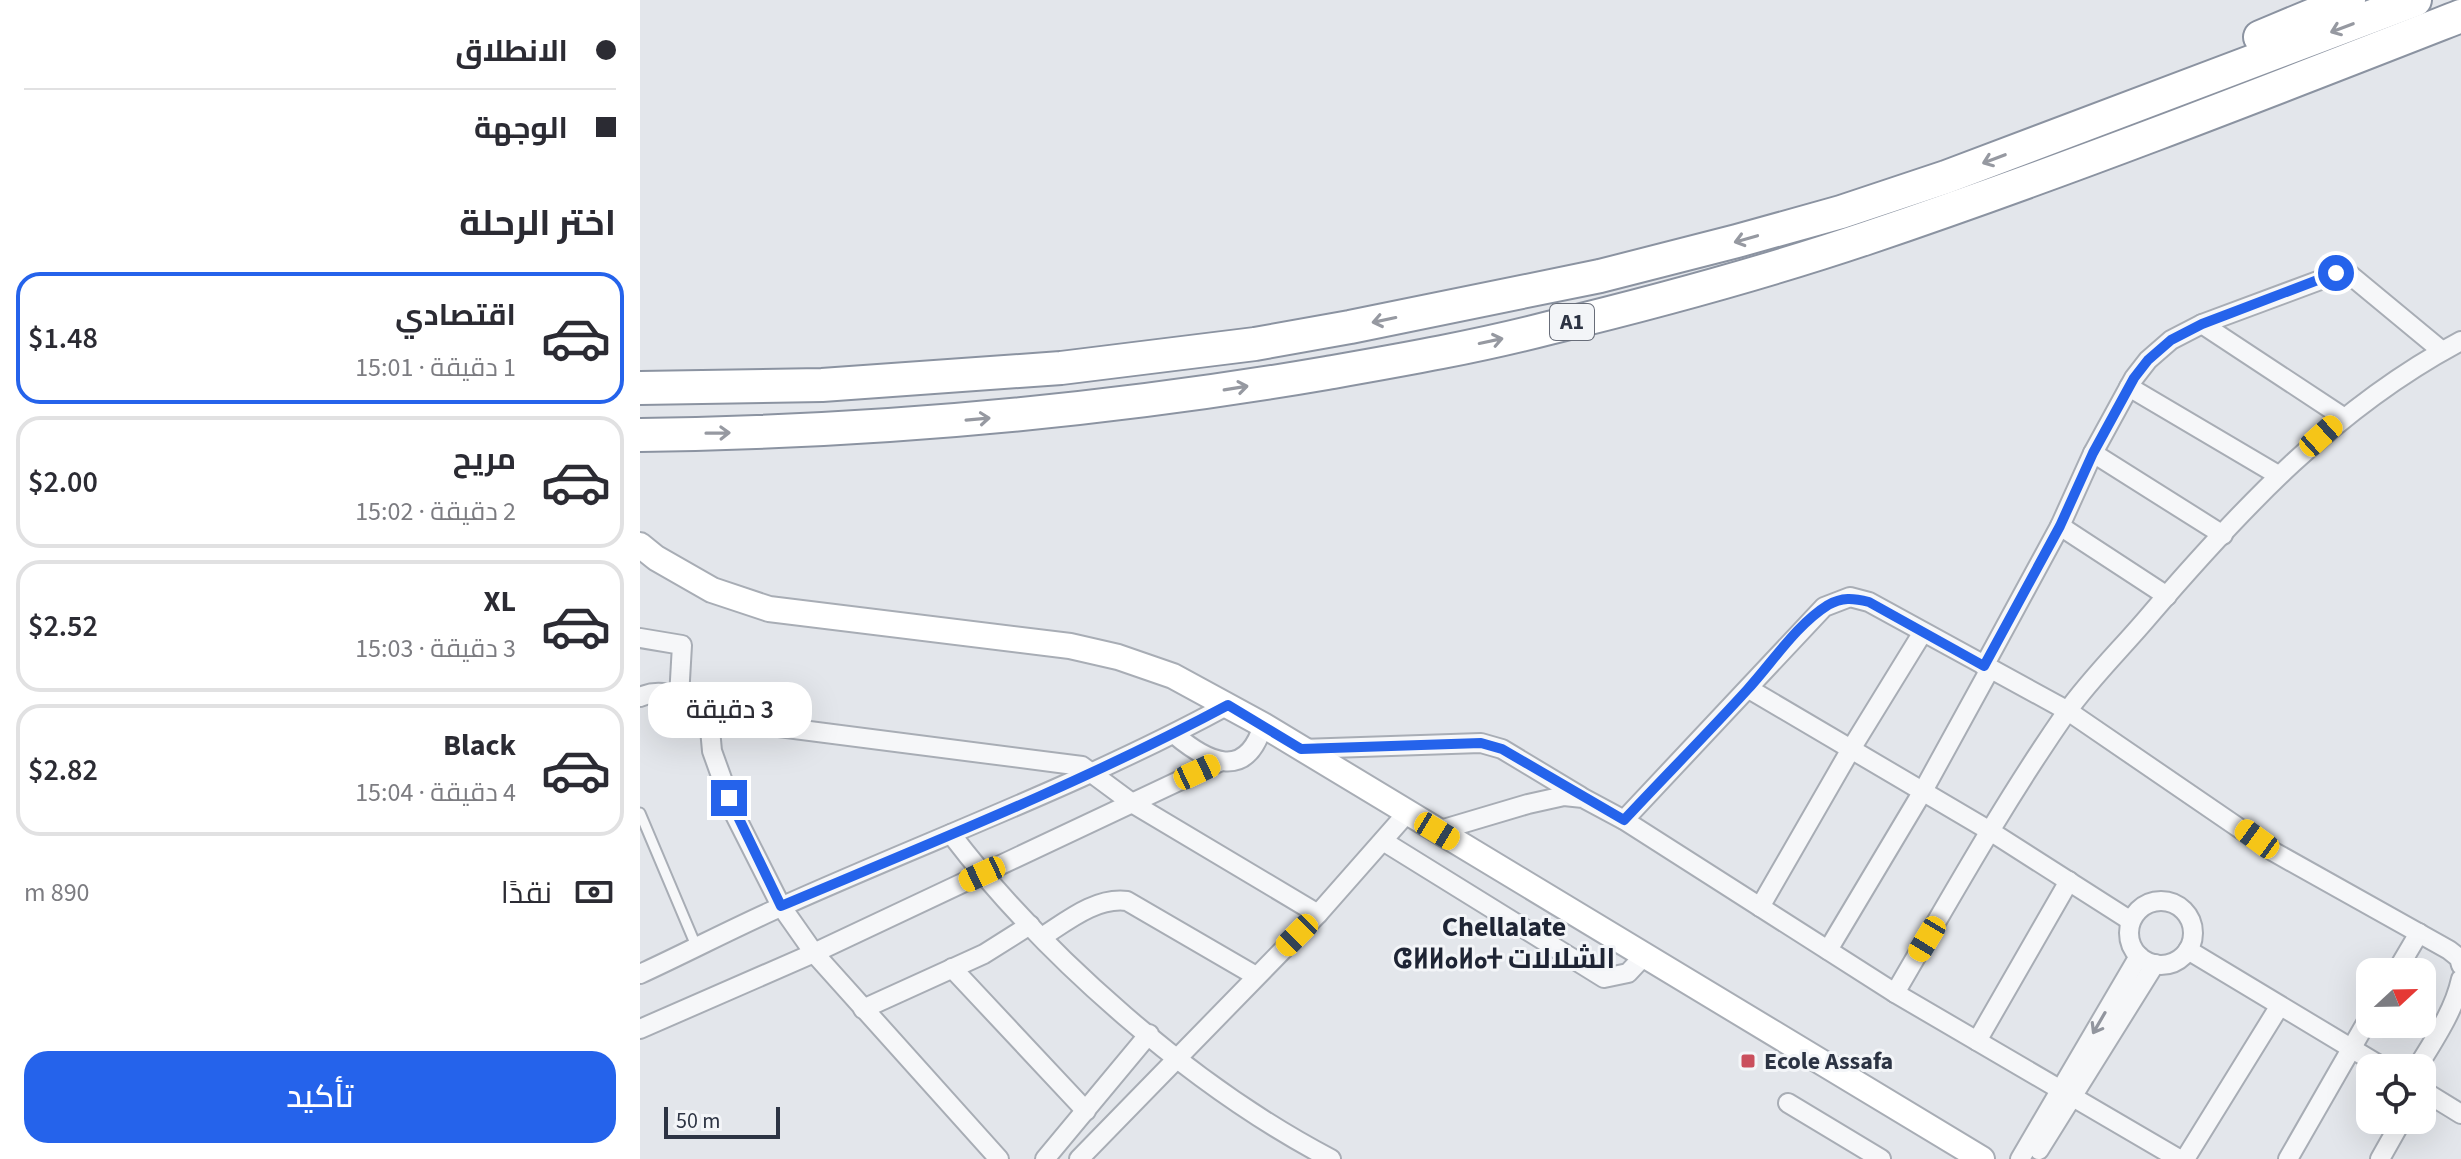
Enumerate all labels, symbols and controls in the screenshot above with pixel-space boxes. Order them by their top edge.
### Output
one-way arrow [2330,22,2355,36]
text: الانطلاق [455,30,568,73]
text: الوجهة [474,107,568,150]
one-way arrow [1982,153,2007,167]
text: اختر الرحلة [459,198,616,249]
one-way arrow [1734,232,1760,247]
route start [2318,255,2354,291]
text: اقتصادي [395,294,516,337]
icon: car [540,302,612,374]
road number: A1 [1550,304,1594,340]
one-way arrow [1371,313,1397,328]
text: $1.48 [28,317,98,360]
one-way arrow [1478,332,1503,347]
text: 1 دقيقة · 15:01 [355,349,516,386]
one-way arrow [1222,380,1248,395]
one-way arrow [964,411,990,426]
car [2295,411,2347,461]
one-way arrow [704,425,731,441]
text: مريح [453,438,516,481]
icon: car [540,446,612,518]
text: $2.00 [28,461,98,504]
text: 2 دقيقة · 15:02 [355,493,516,530]
text: XL [483,580,516,623]
icon: car [540,590,612,662]
text: $2.52 [28,605,98,648]
text: 3 دقيقة · 15:03 [355,630,516,667]
callout: 3 دقيقة [647,682,811,738]
text: 3 دقيقة [686,691,774,728]
text: Black [443,724,516,767]
icon: car [540,734,612,806]
text: $2.82 [28,749,98,792]
car [1170,751,1224,793]
text: 4 دقيقة · 15:04 [355,774,516,811]
route end [711,780,747,816]
car [1410,808,1464,854]
car [2231,815,2283,863]
car [955,853,1009,895]
icon: cash [572,870,616,914]
text: نقدًا [501,872,552,915]
text: 890 m [24,874,90,911]
district label: Chellalate ⵛⵍⵍⴰⵍⴰⵜ الشلالات [1393,907,1615,979]
car [1272,910,1322,960]
car [1904,912,1950,966]
north arrow [2356,958,2436,1038]
map controls [2356,958,2436,1134]
one-way arrow [2091,1011,2107,1034]
place label: Ecole Assafa [1764,1044,1893,1079]
button: تأكيد [24,1051,616,1143]
marker: Ecole Assafa [1739,1052,1757,1070]
button: locate [2356,1054,2436,1134]
scale bar [664,1103,780,1139]
text: 50 m [676,1105,721,1137]

